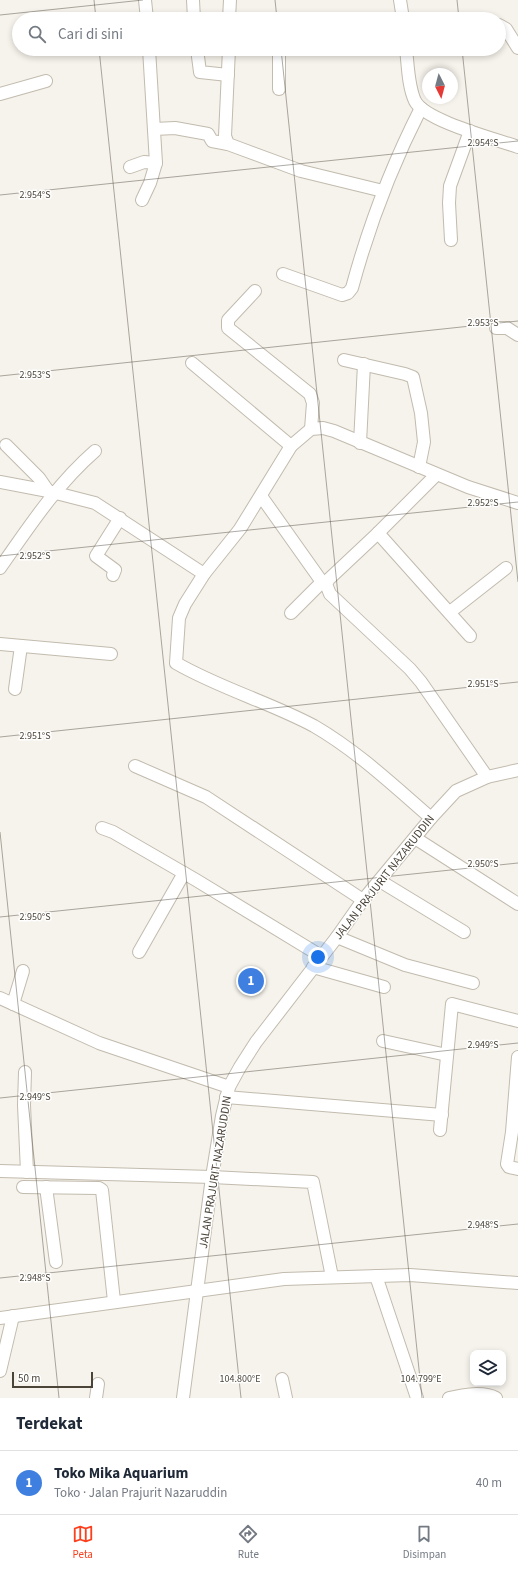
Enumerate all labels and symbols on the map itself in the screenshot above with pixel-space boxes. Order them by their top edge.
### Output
north arrow [422,68,458,104]
text: 2.954°S [467,136,499,150]
text: 2.954°S [19,188,51,202]
text: 2.953°S [467,316,499,330]
text: 2.953°S [19,368,51,382]
text: 2.952°S [467,496,499,510]
text: 2.952°S [19,549,51,563]
text: 2.951°S [467,677,499,691]
text: 2.951°S [19,729,51,743]
street label: JALAN PRAJURIT NAZARUDDIN [330,811,439,943]
text: 2.950°S [467,857,499,871]
text: 2.950°S [19,910,51,924]
your location [308,947,328,967]
pin: 1 [238,966,264,996]
text: 2.949°S [467,1038,499,1052]
text: 2.949°S [19,1090,51,1104]
street label: JALAN PRAJURIT NAZARUDDIN [195,1094,236,1250]
text: 2.948°S [467,1218,499,1232]
text: 2.948°S [19,1271,51,1285]
scale bar [12,1370,93,1389]
text: 104.800°E [220,1372,260,1386]
text: 104.799°E [401,1372,441,1386]

